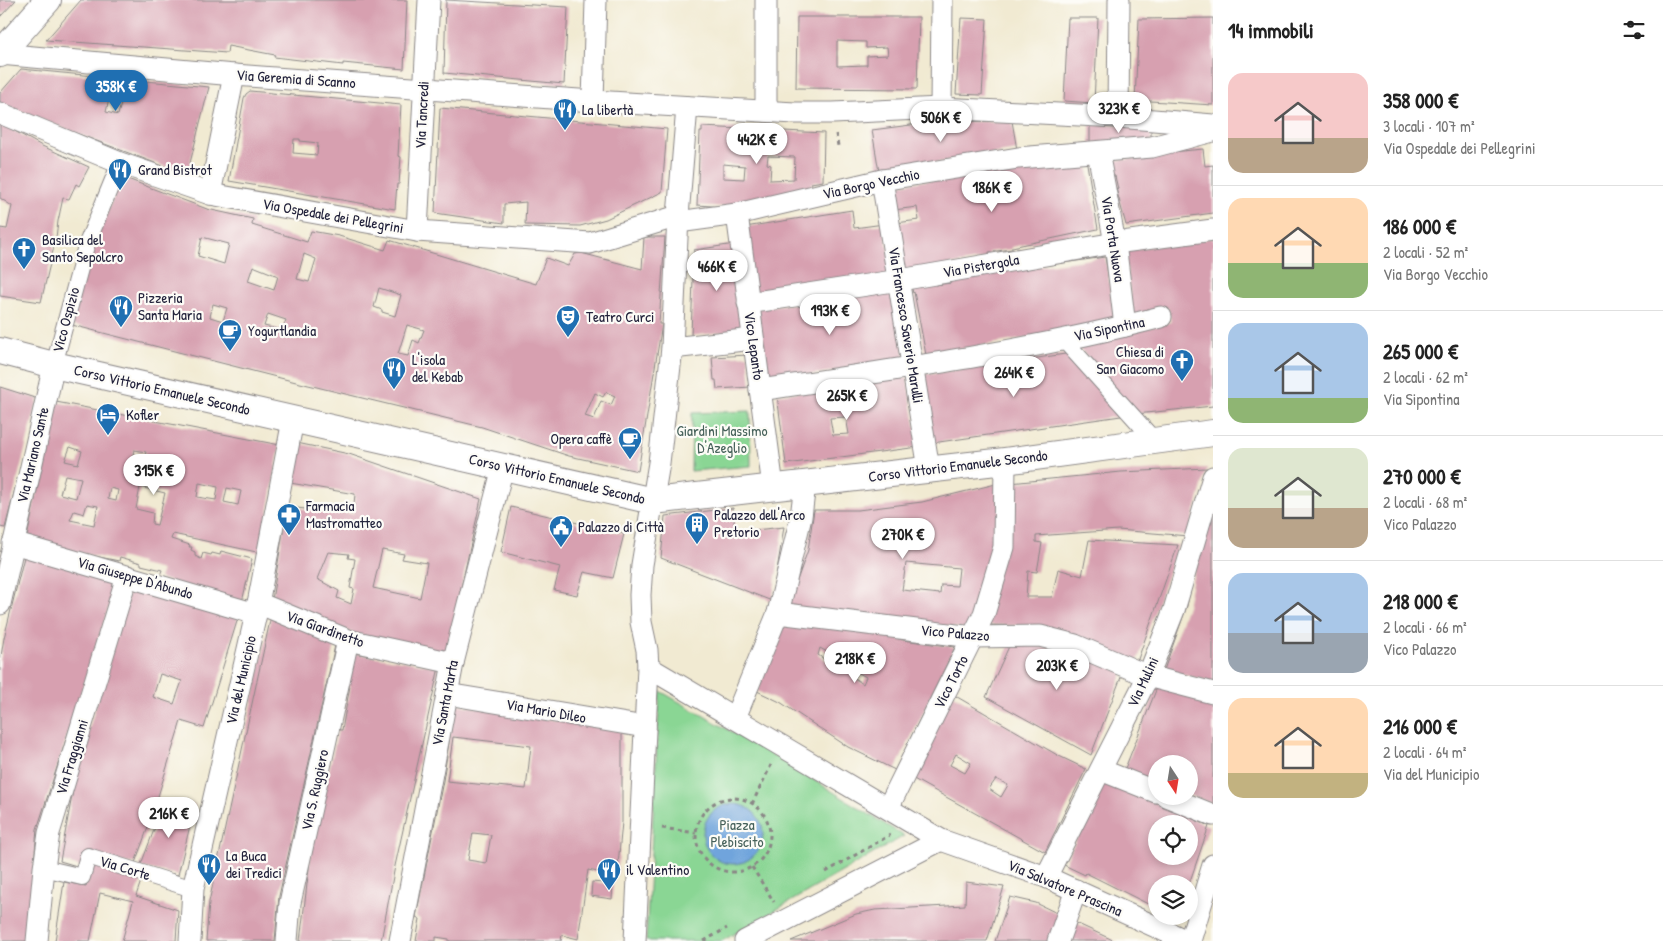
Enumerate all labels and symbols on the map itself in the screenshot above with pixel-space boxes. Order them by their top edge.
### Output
street label: Via Geremia di Scanno [236,64,357,93]
pin: 358K € [75,70,157,112]
street label: Via Tancredi [409,81,434,149]
pin: 323K € [1078,92,1160,134]
restaurant icon: La libertà [552,97,578,131]
place label: La libertà [582,99,633,120]
pin: 506K € [900,100,982,143]
pin: 442K € [716,122,798,165]
restaurant icon: Grand Bistrot [107,157,133,191]
place label: Grand Bistrot [138,159,213,180]
street label: Via Borgo Vecchio [821,163,921,204]
pin: 186K € [951,170,1033,213]
street label: Via Ospedale dei Pellegrini [261,193,405,238]
street label: Via Porta Nuova [1096,195,1131,283]
place label: Basilica del Santo Sepolcro [42,229,123,267]
church icon: Basilica del Santo Sepolcro [11,236,37,270]
street label: Via Francesco Saverio Marulli [884,245,929,405]
street label: Via Pistergola [941,248,1021,283]
pin: 466K € [676,250,758,292]
street label: Vico Ospizio [47,285,84,355]
place label: Pizzeria Santa Maria [138,287,202,325]
restaurant icon: Pizzeria Santa Maria [108,294,134,328]
pin: 193K € [789,294,871,336]
theatre icon: Teatro Curci [555,304,581,338]
place label: Teatro Curci [586,306,654,327]
street label: Vico Lepanto [739,310,770,382]
street label: Via Sipontina [1072,311,1146,346]
cafe icon: Yogurtlandia [217,318,243,352]
place label: Yogurtlandia [248,320,316,341]
place label: Chiesa di San Giacomo [1096,341,1164,379]
church icon: Chiesa di San Giacomo [1169,348,1195,382]
place label: L'isola del Kebab [412,349,463,387]
restaurant icon: L'isola del Kebab [381,356,407,390]
pin: 264K € [973,356,1055,398]
street label: Corso Vittorio Emanuele Secondo [72,359,252,420]
pin: 265K € [806,378,888,421]
hotel icon: Kofler [95,402,121,436]
place label: Kofler [126,404,160,425]
street label: Via Mariano Sante [11,405,54,505]
park label: Giardini Massimo D'Azeglio [677,420,767,458]
cafe icon: Opera caffè [617,426,643,460]
place label: Opera caffè [551,428,612,449]
street label: Corso Vittorio Emanuele Secondo [867,444,1049,487]
street label: Corso Vittorio Emanuele Secondo [467,448,647,509]
pin: 315K € [113,454,195,496]
place label: Farmacia Mastromatteo [305,495,382,533]
pharmacy icon: Farmacia Mastromatteo [276,502,302,536]
place label: Palazzo dell'Arco Pretorio [714,504,805,542]
building icon: Palazzo dell'Arco Pretorio [684,511,710,545]
public building icon: Palazzo di Città [548,514,574,548]
place label: Palazzo di Città [578,516,664,537]
pin: 270K € [862,518,944,560]
street label: Via Giuseppe D'Abundo [75,551,195,604]
street label: Via Giardinetto [283,605,367,652]
street label: Vico Palazzo [920,619,990,646]
street label: Via del Municipio [220,633,261,726]
pin: 218K € [814,642,896,684]
pin: 203K € [1016,648,1098,691]
street label: Vico Torto [928,652,973,712]
street label: Via Mulini [1122,653,1163,710]
street label: Via Santa Marta [426,658,463,748]
street label: Via Mario Dileo [504,693,588,728]
street label: Via Fraggianni [50,717,93,797]
street label: Via S. Ruggiero [296,748,333,832]
north arrow [1148,755,1198,805]
pin: 216K € [128,796,210,839]
park label: Piazza Plebiscito [711,814,763,852]
place label: La Buca dei Tredici [226,845,282,883]
street label: Via Corte [97,850,153,885]
restaurant icon: La Buca dei Tredici [196,852,222,886]
street label: Via Salvatore Prascina [1005,854,1126,921]
restaurant icon: il Valentino [596,857,622,891]
place label: il Valentino [626,859,689,880]

